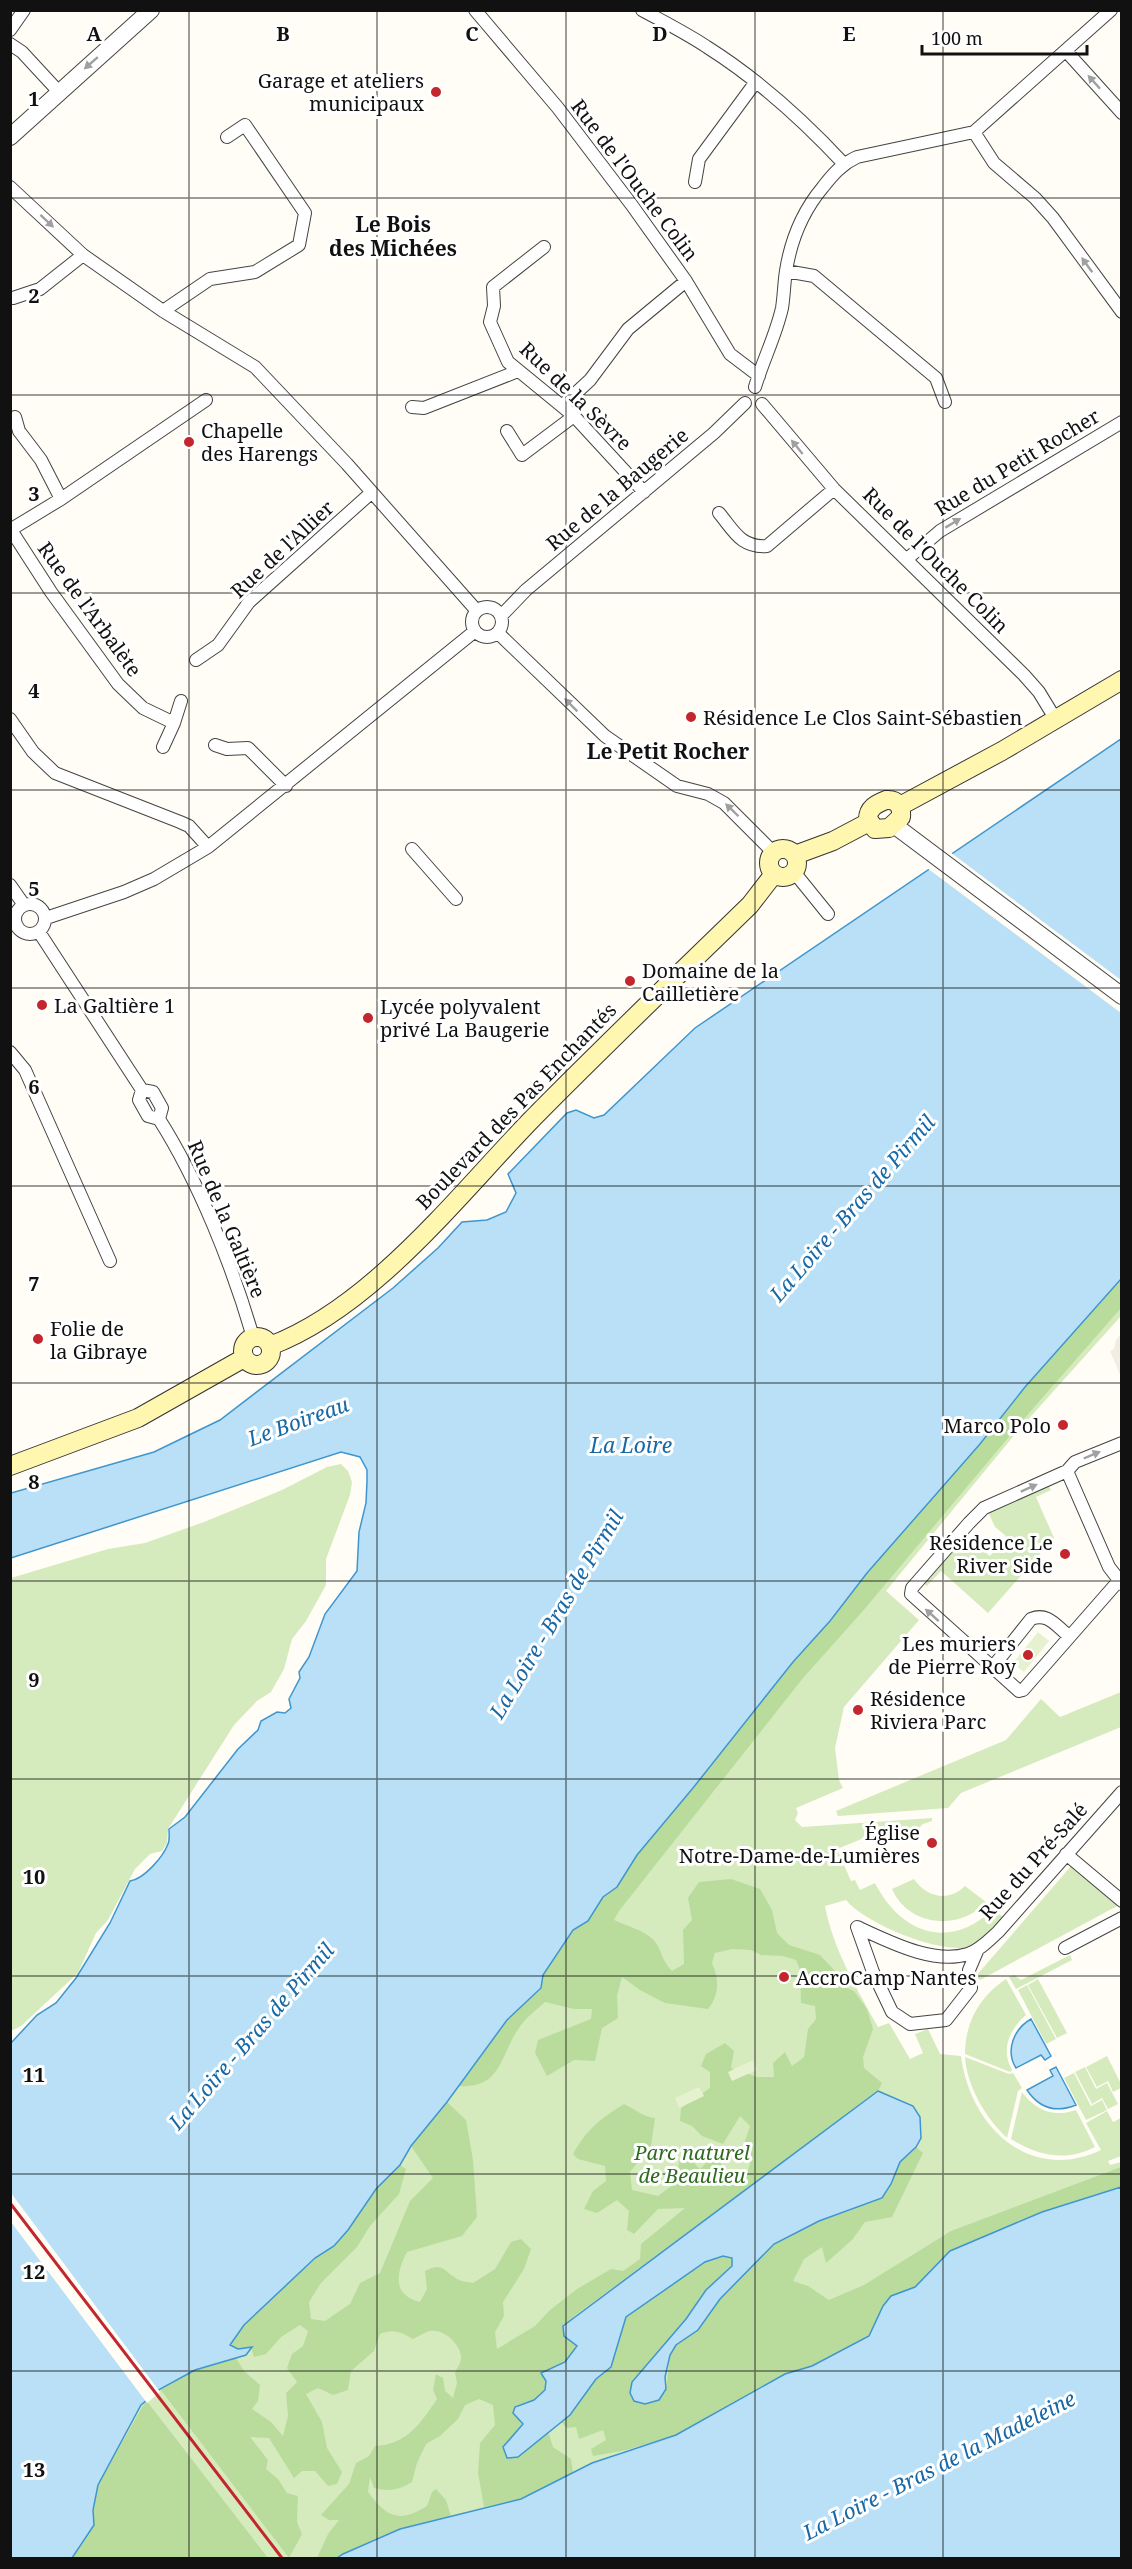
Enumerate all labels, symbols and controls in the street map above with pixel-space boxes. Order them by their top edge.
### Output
scale bar [922,18,1087,56]
text: A [86,20,102,47]
text: B [276,20,290,47]
text: C [465,20,479,47]
text: D [652,20,668,47]
text: E [842,20,856,47]
text: 100 m [931,26,983,50]
one-way arrow [84,56,99,69]
place label: Garage et ateliers municipaux [258,67,424,117]
one-way arrow [1088,75,1101,90]
text: 1 [28,85,40,112]
marker: Garage et ateliers municipaux [429,85,443,99]
street label: Rue de l'Ouche Colin [565,94,705,266]
district label: Le Bois des Michées [329,210,457,262]
one-way arrow [39,214,54,228]
one-way arrow [1082,257,1094,272]
text: 2 [28,282,40,309]
street label: Rue de la Sèvre [514,336,638,456]
street label: Rue du Petit Rocher [930,402,1105,522]
place label: Chapelle des Harengs [201,417,318,467]
street label: Rue de la Baugerie [540,422,694,556]
marker: Chapelle des Harengs [182,435,196,449]
one-way arrow [791,439,804,455]
text: 3 [28,480,40,507]
street label: Rue de l'Ouche Colin [857,481,1015,639]
street label: Rue de l'Allier [225,494,340,604]
one-way arrow [945,518,961,529]
street label: Rue de l'Arbalète [32,536,148,682]
text: 4 [28,677,40,704]
one-way arrow [565,699,579,713]
place label: Résidence Le Clos Saint-Sébastien [703,704,1022,731]
marker: Résidence Le Clos Saint-Sébastien [684,710,698,724]
district label: Le Petit Rocher [587,737,749,765]
one-way arrow [725,804,739,818]
text: 5 [28,875,40,902]
place label: Domaine de la Cailletière [642,957,779,1007]
marker: Domaine de la Cailletière [623,974,637,988]
place label: La Galtière 1 [54,992,175,1019]
place label: Lycée polyvalent privé La Baugerie [380,993,550,1043]
street label: Boulevard des Pas Enchantés [410,997,622,1215]
marker: La Galtière 1 [35,998,49,1012]
marker: Lycée polyvalent privé La Baugerie [361,1011,375,1025]
text: 6 [28,1073,40,1100]
water label: La Loire - Bras de Pirmil [762,1108,941,1308]
street label: Rue de la Galtière [182,1136,272,1302]
text: 7 [28,1270,40,1297]
place label: Folie de la Gibraye [50,1315,148,1365]
marker: Folie de la Gibraye [31,1332,45,1346]
water label: Le Boireau [243,1390,353,1453]
place label: Marco Polo [944,1412,1051,1439]
marker: Marco Polo [1056,1418,1070,1432]
water label: La Loire [589,1431,672,1459]
one-way arrow [1084,1450,1102,1460]
text: 8 [28,1468,40,1495]
one-way arrow [1020,1483,1038,1492]
water label: La Loire - Bras de Pirmil [482,1504,630,1724]
place label: Résidence Le River Side [929,1529,1053,1579]
marker: Résidence Le River Side [1058,1547,1072,1561]
one-way arrow [925,1608,940,1622]
place label: Les muriers de Pierre Roy [888,1630,1017,1680]
marker: Les muriers de Pierre Roy [1021,1648,1035,1662]
text: 9 [28,1666,40,1693]
place label: Résidence Riviera Parc [870,1685,986,1735]
marker: Résidence Riviera Parc [851,1703,865,1717]
street label: Rue du Pré-Salé [973,1796,1093,1926]
place label: Église Notre-Dame-de-Lumières [679,1819,920,1869]
marker: Église Notre-Dame-de-Lumières [925,1836,939,1850]
text: 10 [23,1863,45,1890]
water label: La Loire - Bras de Pirmil [161,1936,340,2136]
place label: AccroCamp Nantes [796,1964,976,1991]
marker: AccroCamp Nantes [777,1970,791,1984]
text: 11 [23,2061,45,2088]
park label: Parc naturel de Beaulieu [633,2139,750,2189]
text: 12 [23,2258,45,2285]
water label: La Loire - Bras de la Madeleine [797,2384,1080,2547]
text: 13 [23,2456,45,2483]

